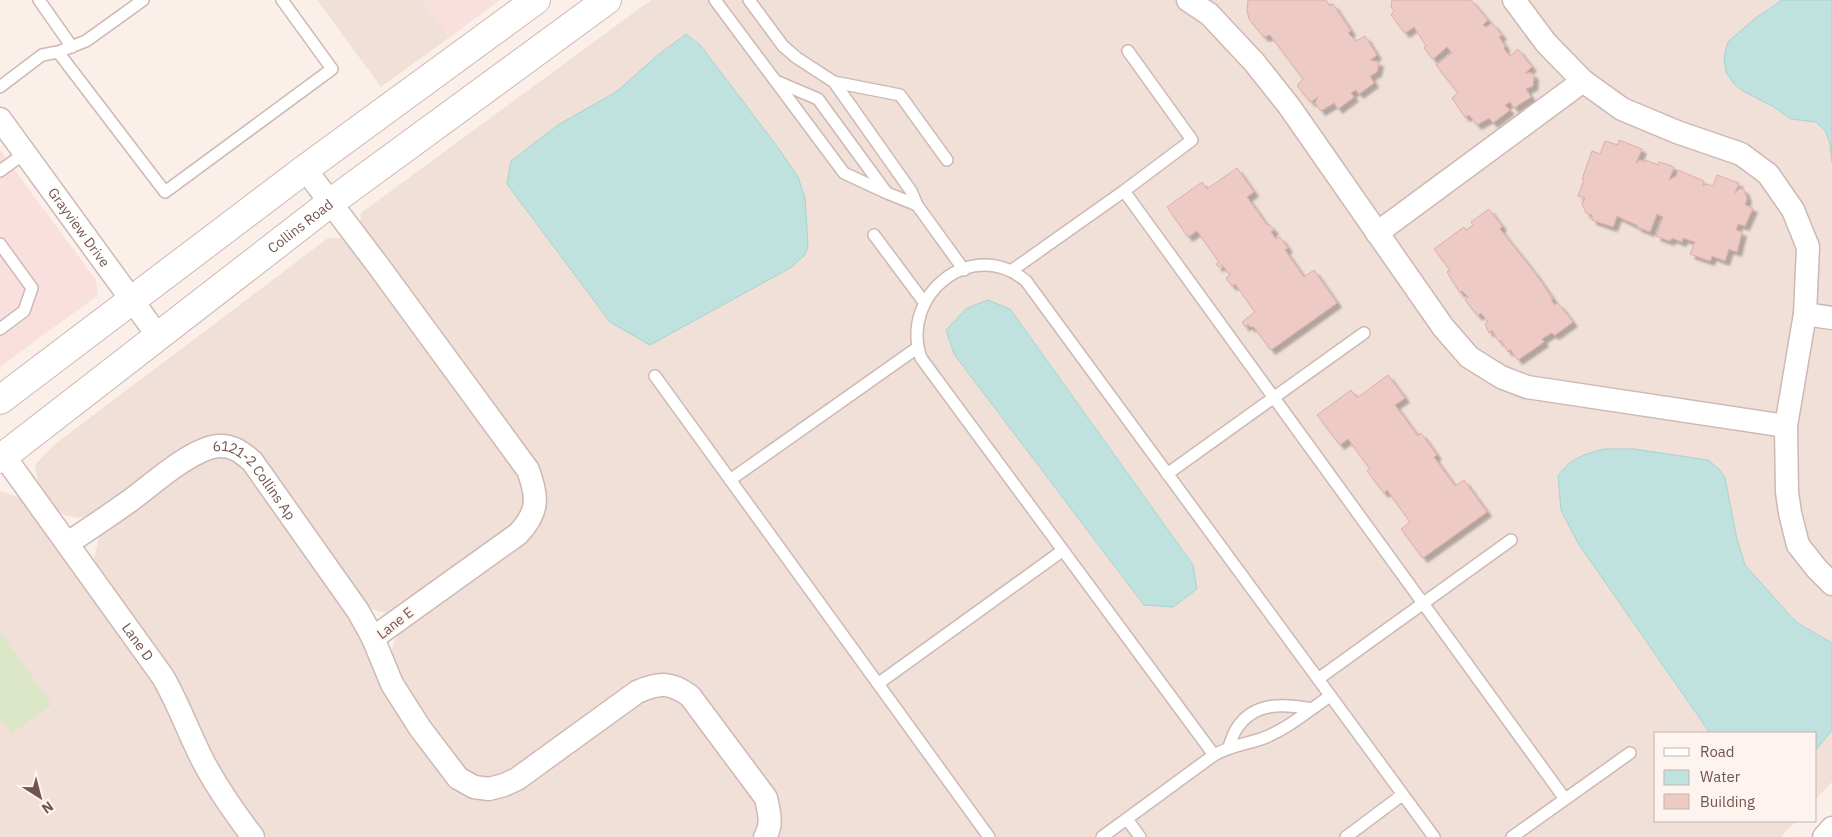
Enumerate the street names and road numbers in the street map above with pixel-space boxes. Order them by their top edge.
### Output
street label: Grayview Drive [44,184,114,271]
street label: Collins Road [264,195,337,257]
street label: 6121-2 Collins Ap [211,437,300,523]
street label: Lane E [373,603,417,643]
street label: Lane D [118,619,158,665]

